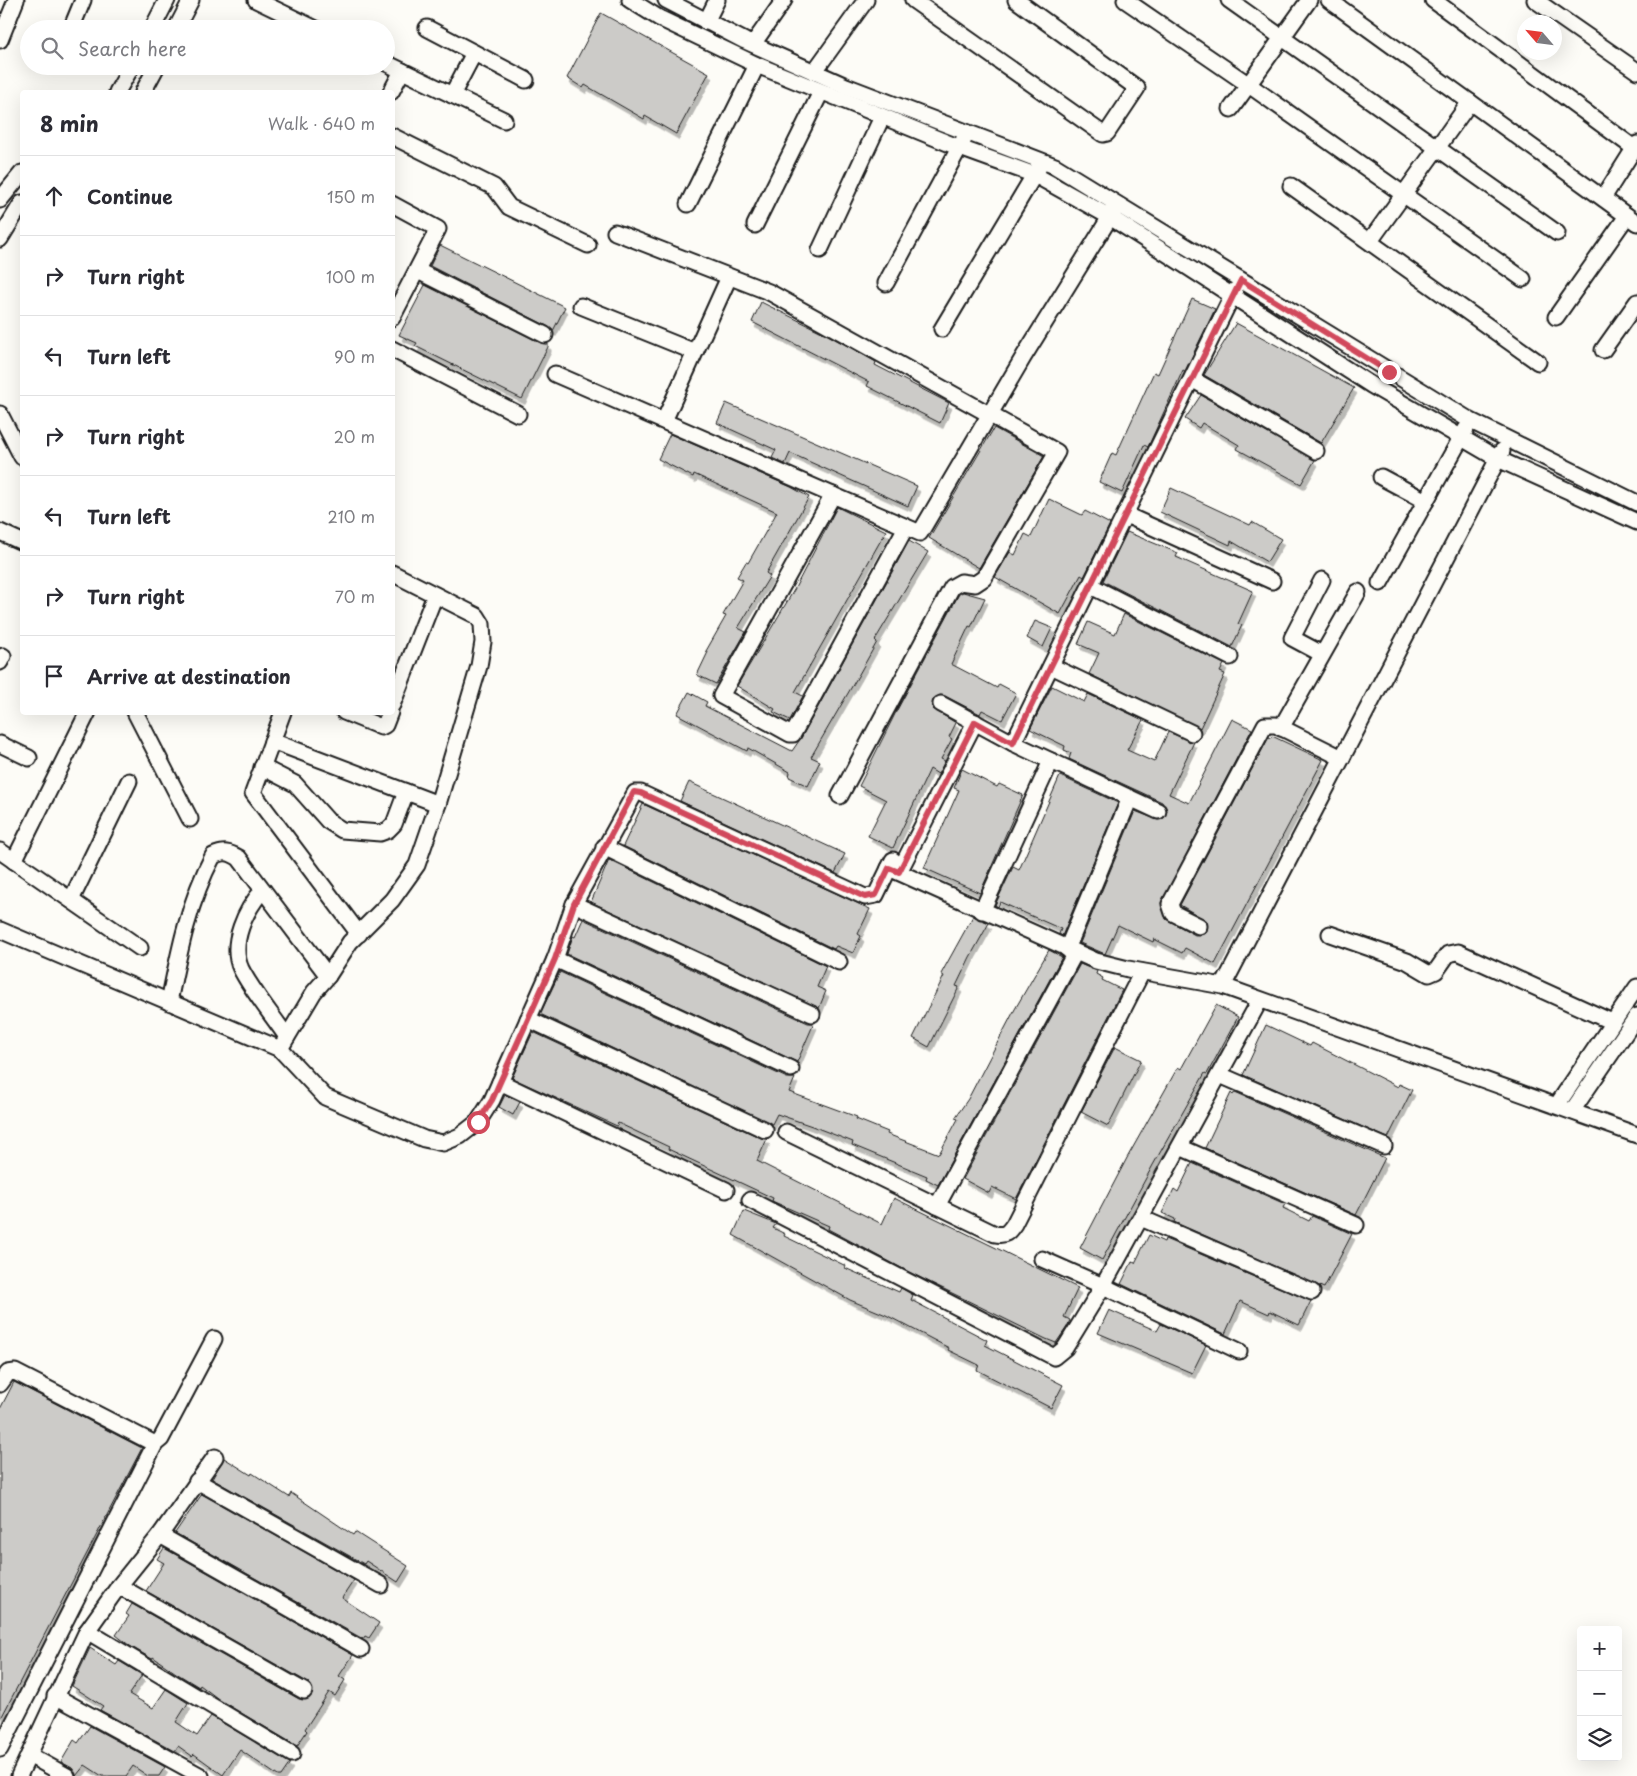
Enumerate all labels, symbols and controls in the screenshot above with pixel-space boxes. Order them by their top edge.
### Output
north arrow [1517,15,1562,60]
search box [20,20,395,75]
icon: search [38,34,66,62]
text: Search here [78,34,187,62]
text: 8 min [40,107,99,139]
text: Walk · 640 m [268,111,375,135]
icon: ahead [40,182,68,210]
text: Continue [87,182,173,210]
text: 150 m [327,184,375,208]
icon: right [40,262,68,290]
text: Turn right [87,262,185,290]
text: 100 m [326,264,375,288]
icon: left [40,342,68,370]
text: Turn left [87,342,171,370]
text: 90 m [334,344,375,368]
route end [1378,361,1401,384]
icon: right [40,422,68,450]
text: Turn right [87,422,185,450]
text: 20 m [334,424,375,448]
icon: left [40,502,68,530]
text: Turn left [87,502,171,530]
text: 210 m [327,504,375,528]
icon: right [40,582,68,610]
text: Turn right [87,582,185,610]
text: 70 m [335,584,375,608]
icon: arrive [40,662,68,690]
text: Arrive at destination [87,662,291,690]
route start [467,1111,490,1134]
map controls [1577,1626,1622,1761]
button: + [1577,1626,1622,1671]
button: − [1577,1671,1622,1716]
button: layers [1577,1716,1622,1761]

